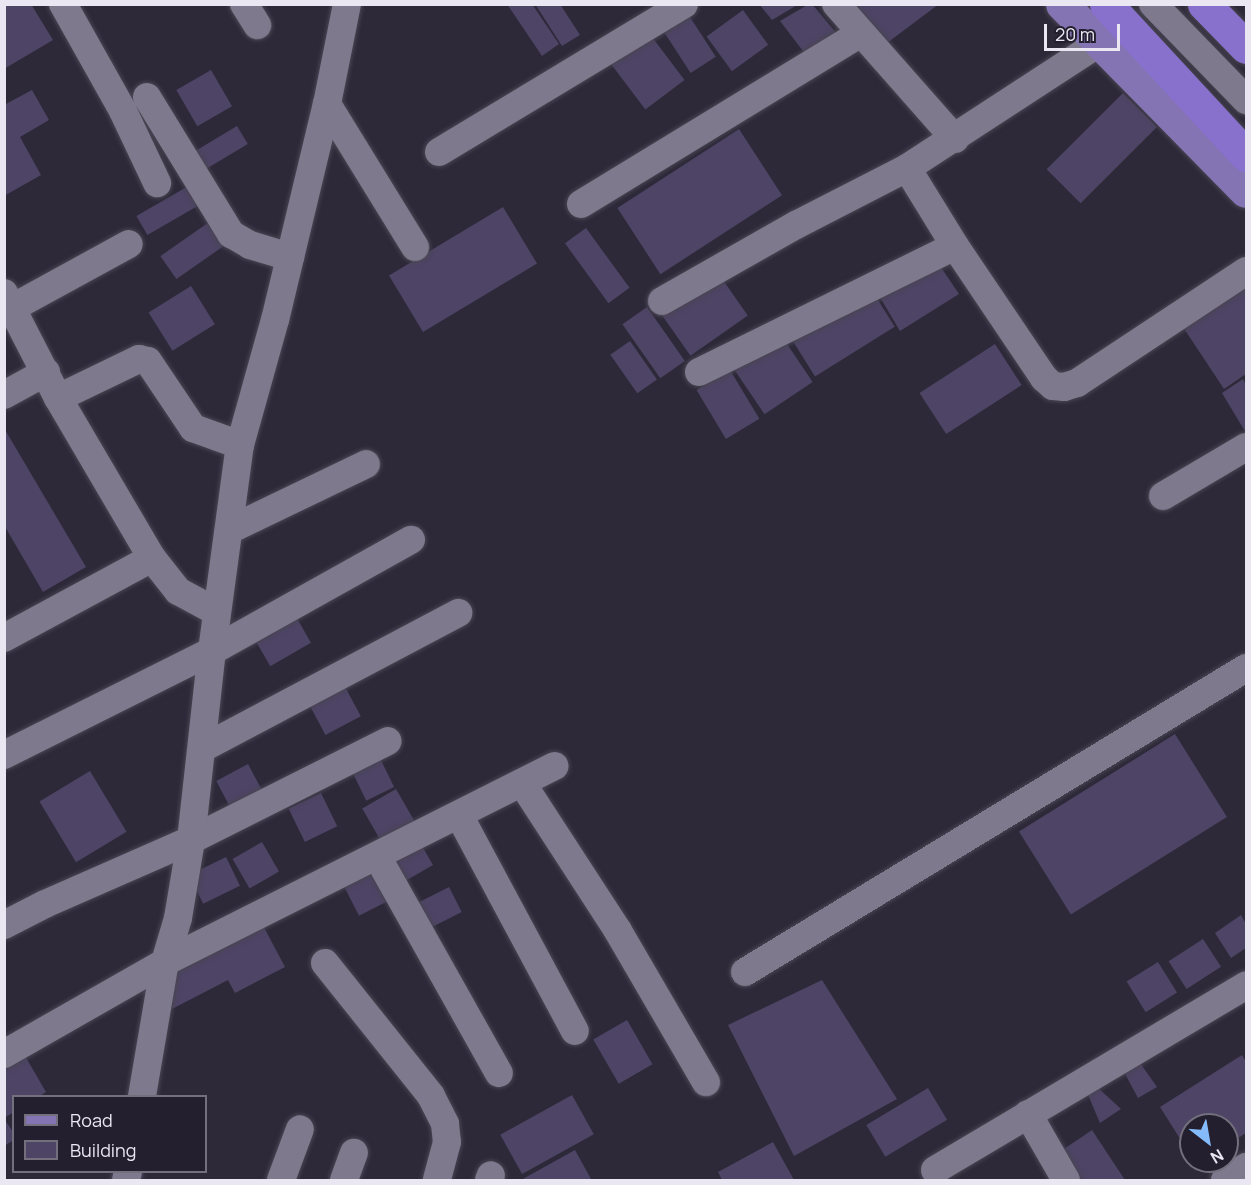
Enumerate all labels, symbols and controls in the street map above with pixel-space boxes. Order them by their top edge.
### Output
scale bar [1047,12,1124,50]
text: 20 m [1055,22,1095,46]
legend [12,1095,207,1173]
text: Road [70,1108,113,1132]
north arrow [1179,1113,1239,1173]
text: Building [70,1138,136,1162]
text: N [1207,1144,1228,1169]

